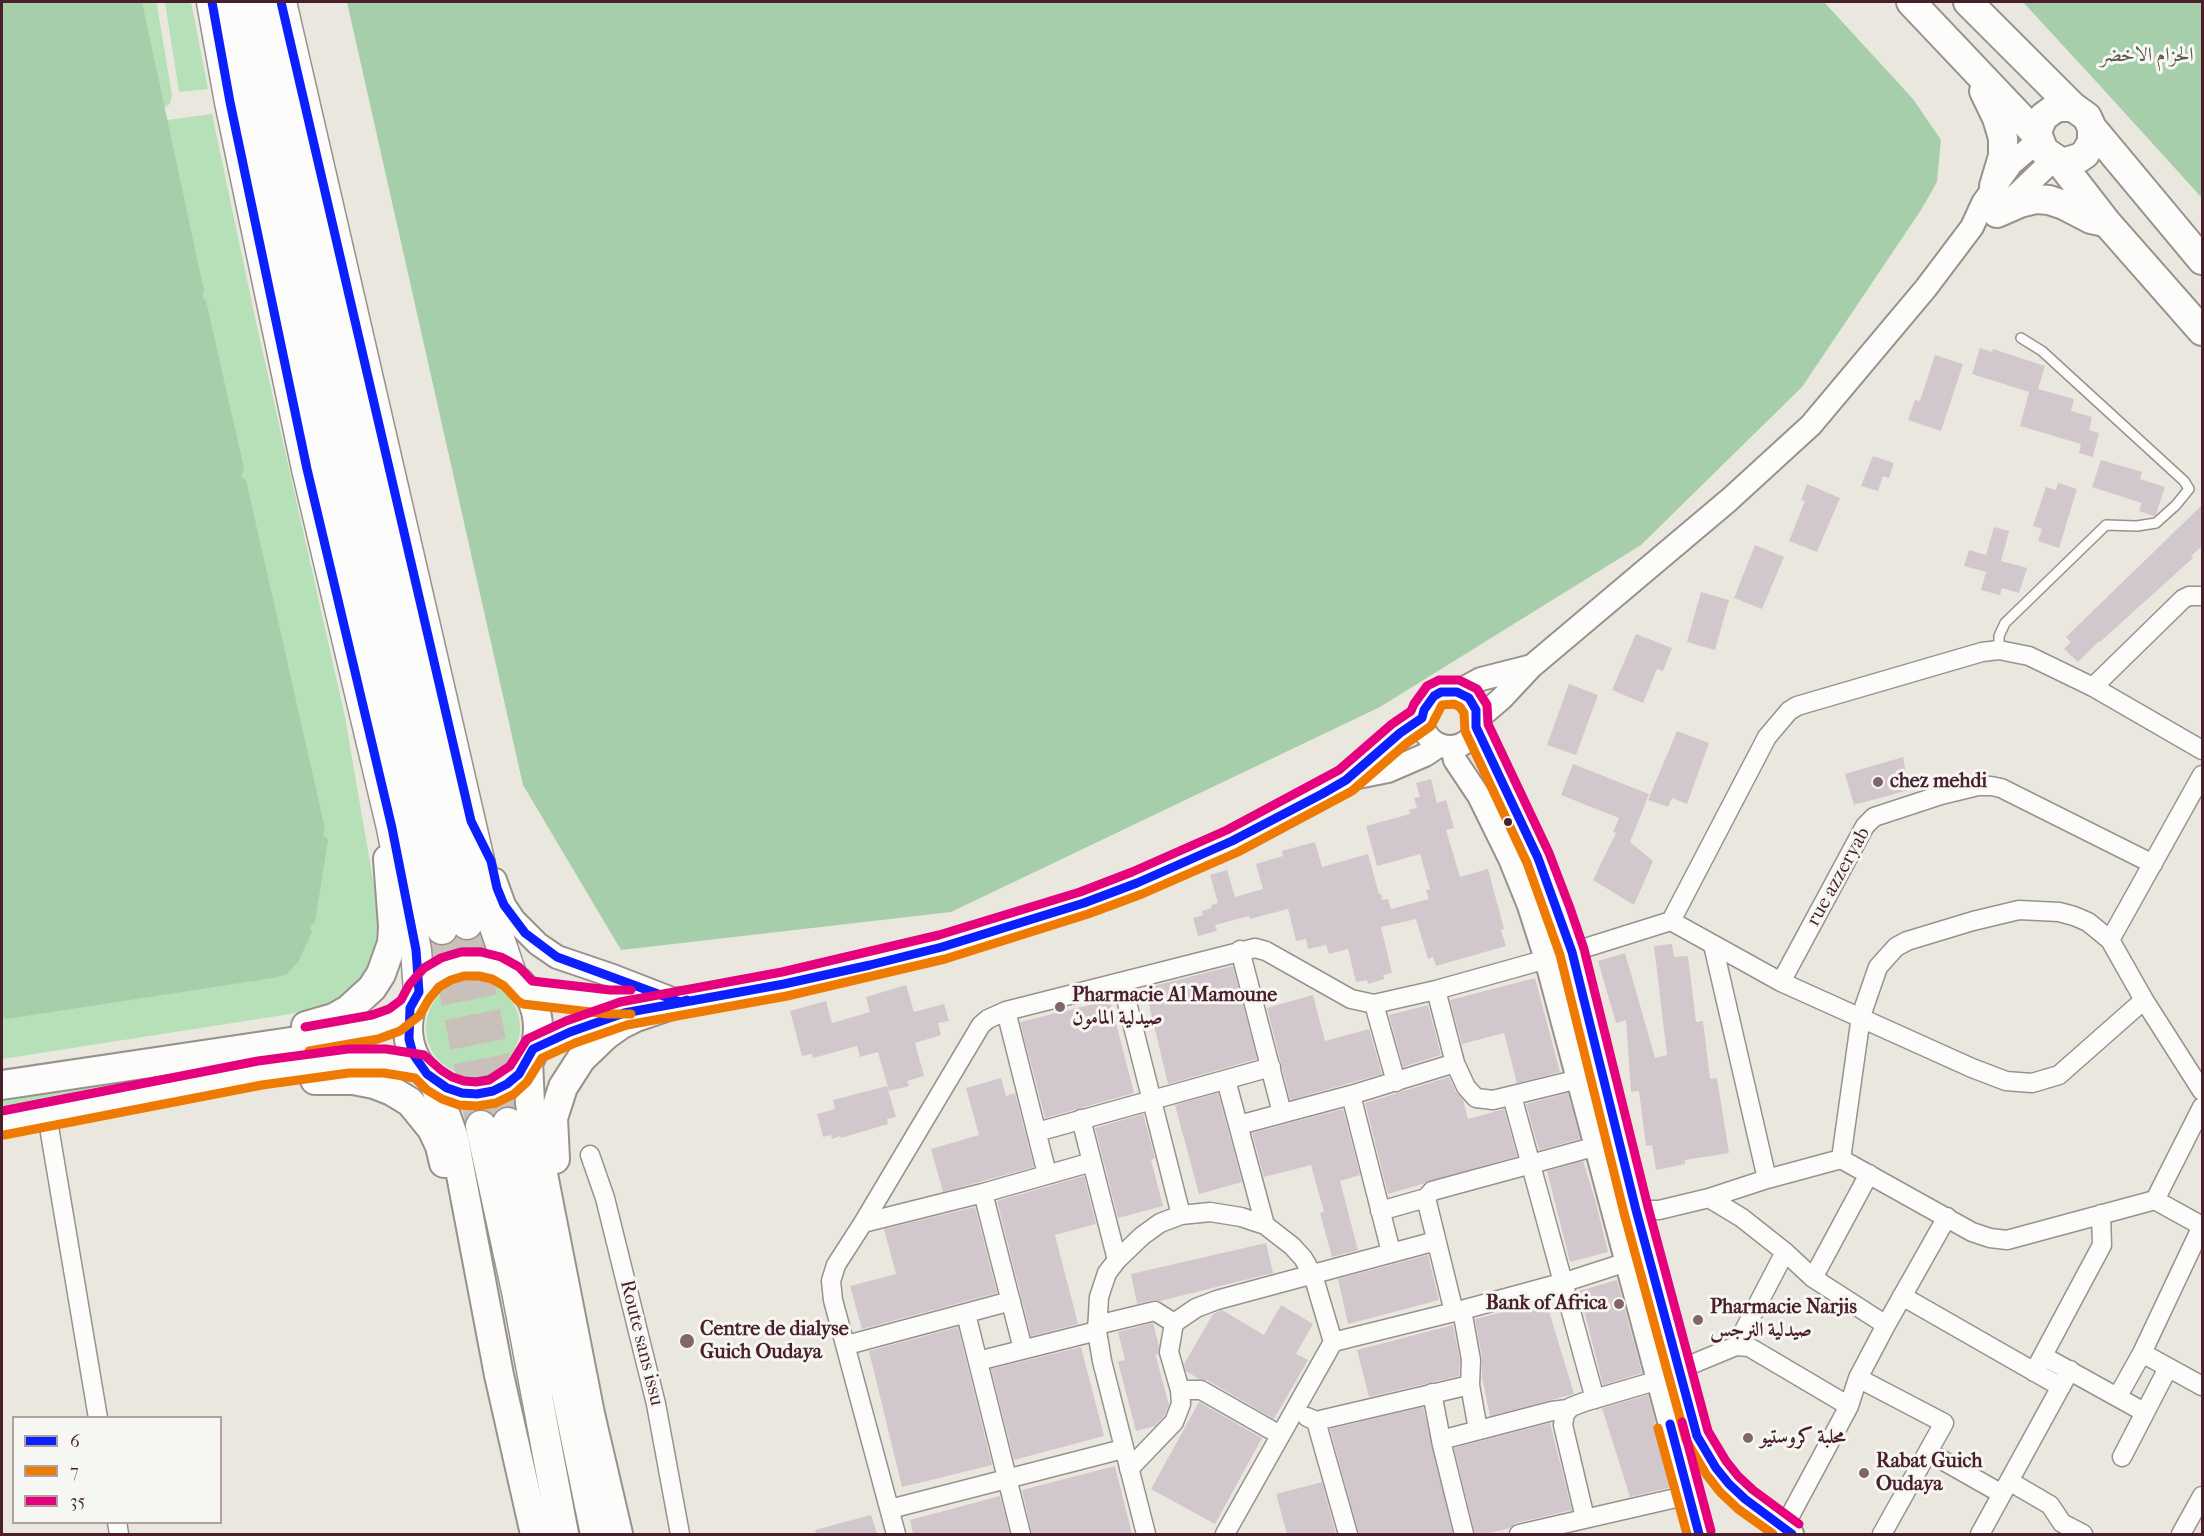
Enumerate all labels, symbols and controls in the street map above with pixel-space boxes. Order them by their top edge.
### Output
park label: الحزام الاخضر [2100,44,2194,68]
place label: chez mehdi [1890,770,1987,794]
marker: chez mehdi [1871,775,1885,789]
unlabelled marker [1502,816,1514,828]
street label: rue azzeryab [1802,823,1876,931]
place label: Pharmacie Al Mamoune صيدلية المامون [1072,984,1277,1031]
marker: Pharmacie Al Mamoune صيدلية المامون [1053,1000,1067,1014]
street label: Route sans issu [614,1278,668,1408]
place label: Bank of Africa [1486,1292,1607,1316]
place label: Pharmacie Narjis صيدلية النرجس [1710,1296,1857,1343]
marker: Bank of Africa [1612,1297,1626,1311]
marker: Pharmacie Narjis صيدلية النرجس [1691,1313,1705,1327]
place label: Centre de dialyse Guich Oudaya [700,1318,849,1365]
marker: Centre de dialyse Guich Oudaya [678,1332,696,1350]
legend [12,1416,222,1524]
place label: محلبة كروستيو [1760,1426,1846,1450]
text: 6 [70,1431,80,1452]
marker: محلبة كروستيو [1741,1431,1755,1445]
place label: Rabat Guich Oudaya [1876,1450,1982,1497]
text: 7 [70,1461,79,1482]
marker: Rabat Guich Oudaya [1857,1466,1871,1480]
text: 35 [70,1491,85,1512]

